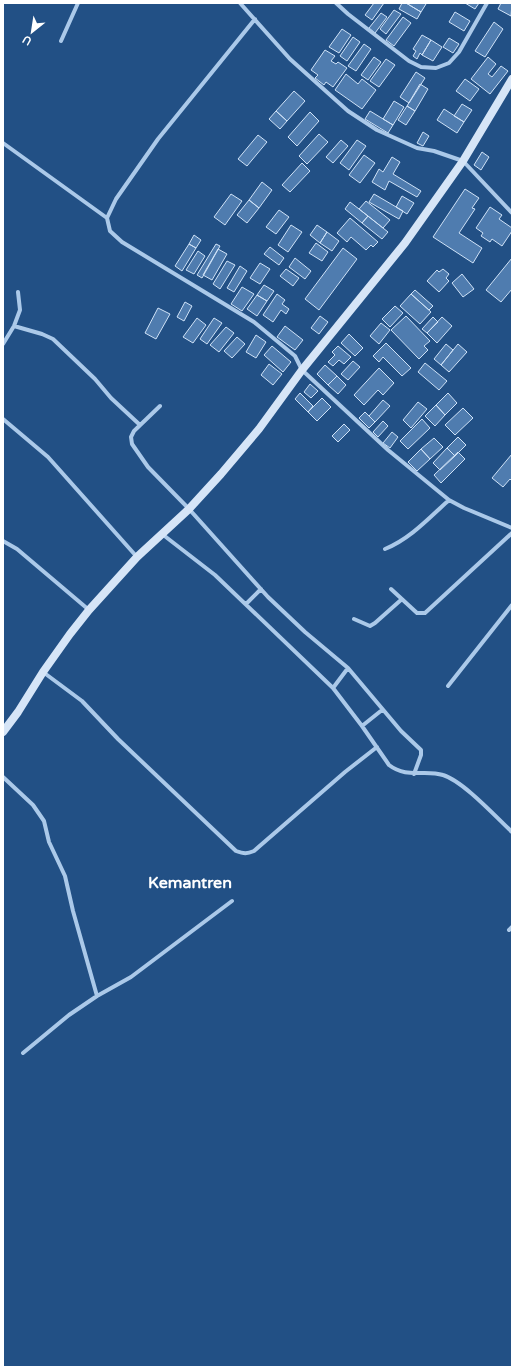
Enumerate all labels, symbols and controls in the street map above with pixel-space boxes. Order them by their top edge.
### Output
north arrow [12,12,52,52]
text: U [20,33,34,48]
district label: Kemantren [148,873,232,893]

